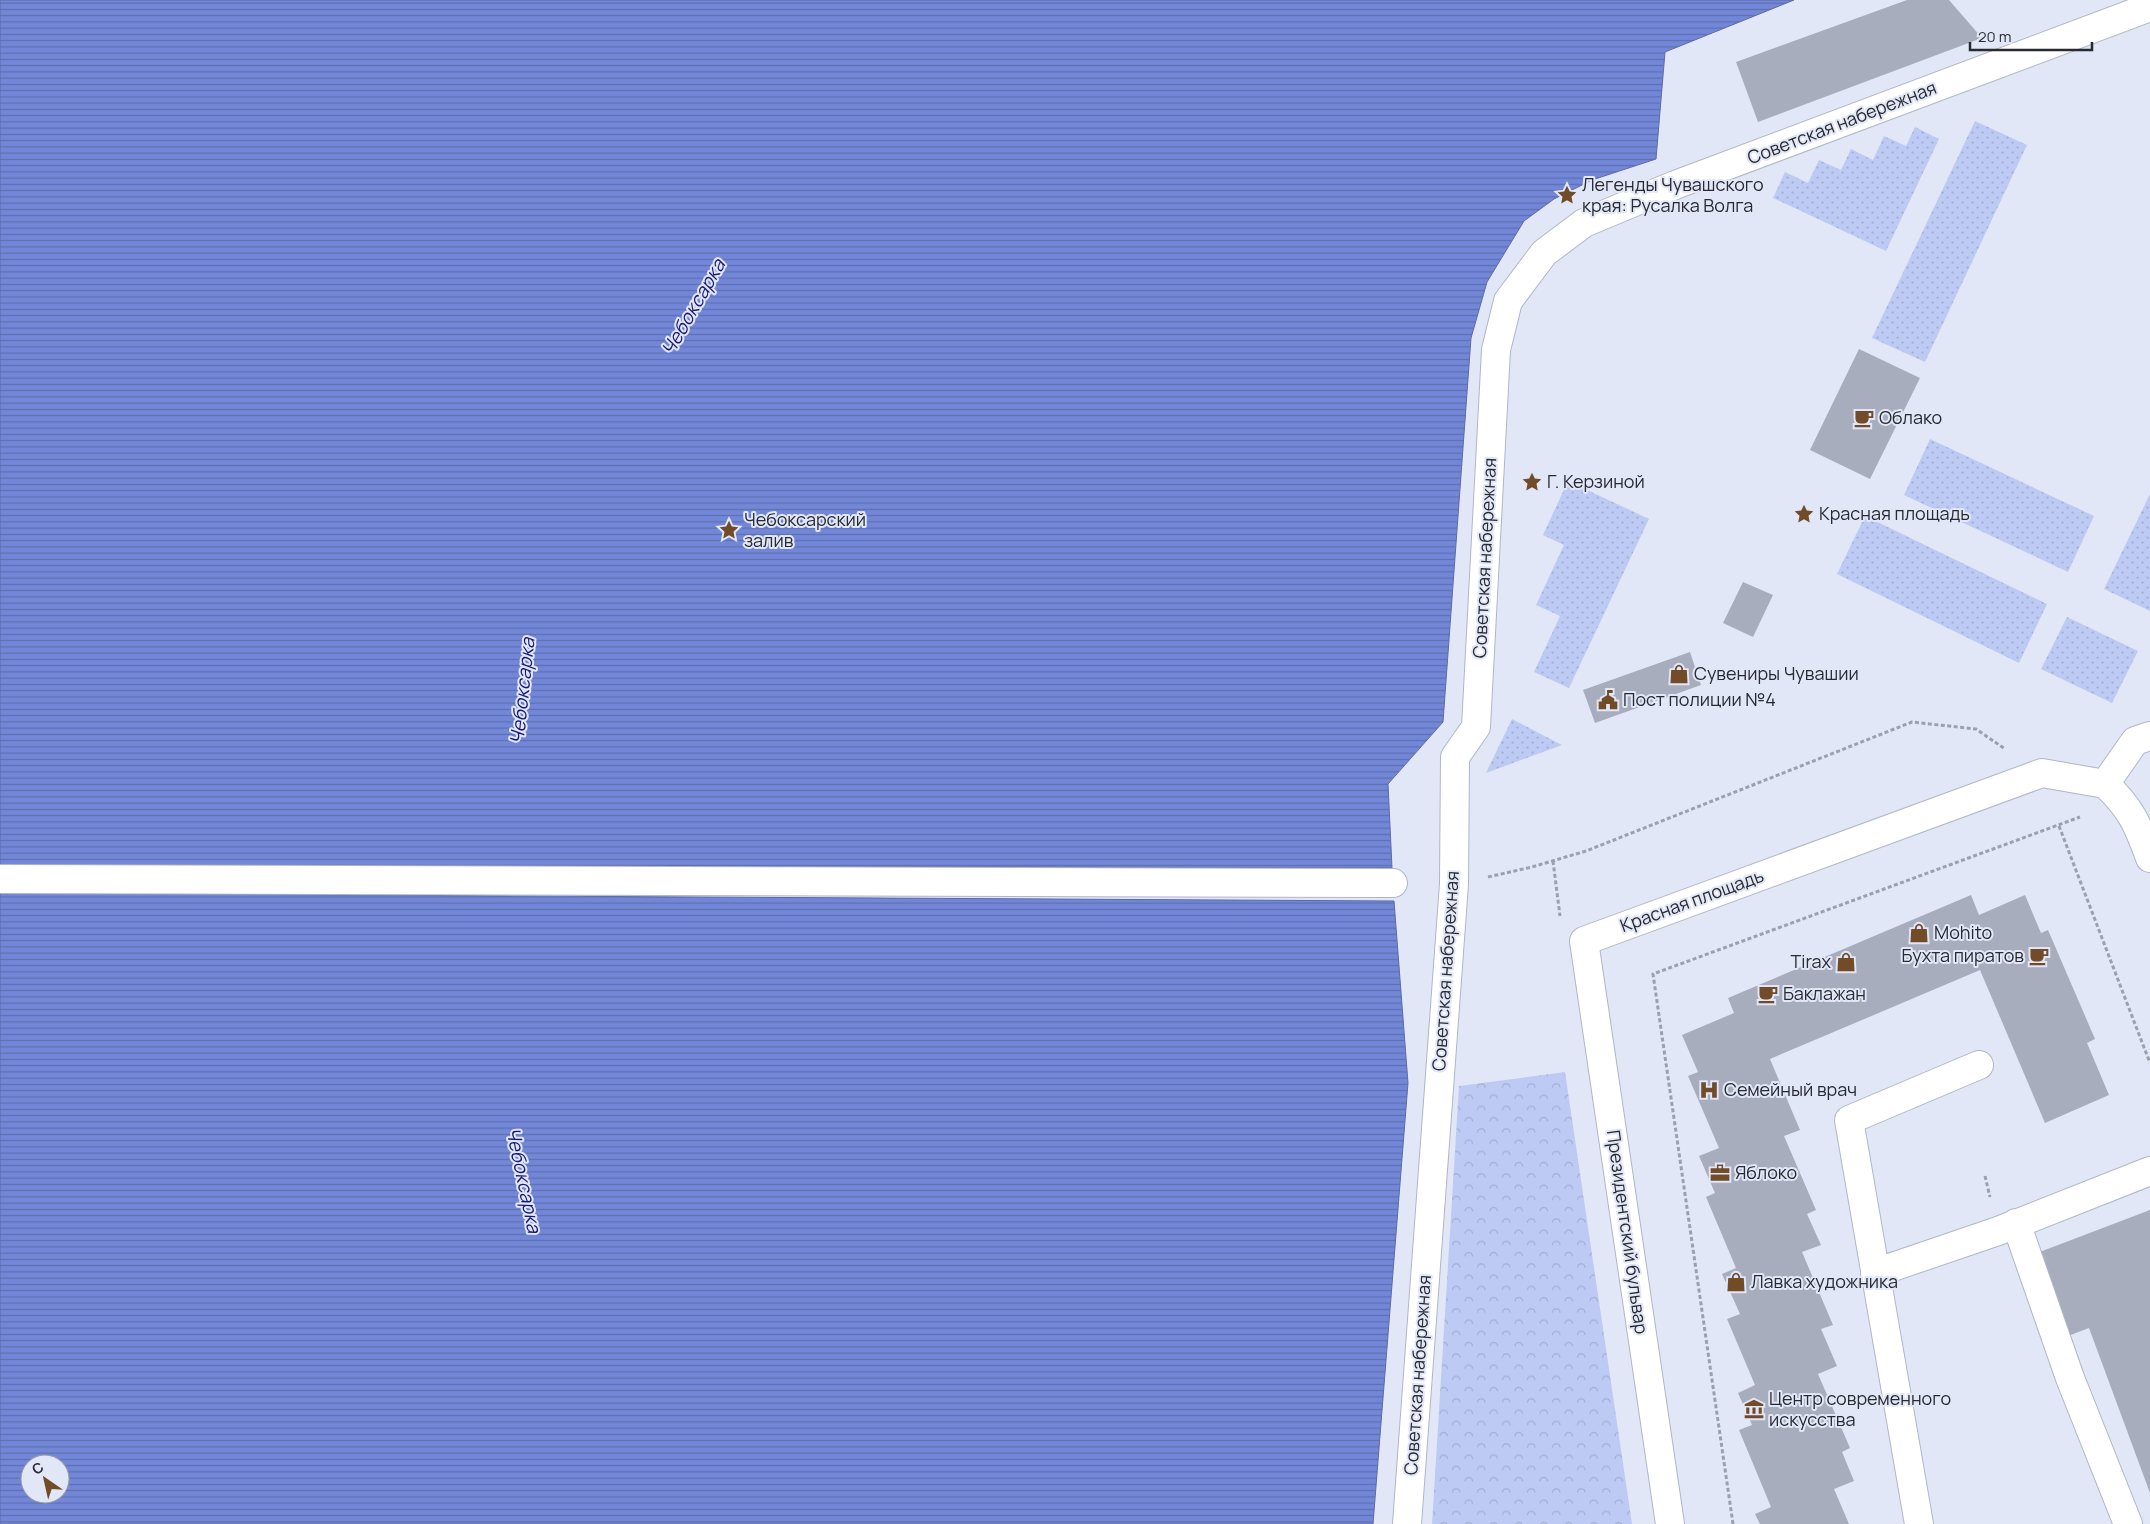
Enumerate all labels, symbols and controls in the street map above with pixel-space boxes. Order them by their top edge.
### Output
scale bar [1970,20,2092,52]
text: 20 m [1978,26,2011,47]
street label: Советская набережная [1744,75,1940,169]
place label: Легенды Чувашского края: Русалка Волга [1582,172,1764,217]
place icon: Легенды Чувашского края: Русалка Волга [1556,184,1578,206]
water label: Чебоксарка [655,253,732,360]
place label: Облако [1879,405,1942,429]
cafe icon: Облако [1853,407,1875,429]
street label: Советская набережная [1467,457,1501,659]
place label: Г. Керзиной [1547,469,1645,493]
place icon: Г. Керзиной [1521,471,1543,493]
place label: Красная площадь [1819,501,1970,525]
place icon: Красная площадь [1793,503,1815,525]
place label: Чебоксарский залив [744,507,866,552]
place icon: Чебоксарский залив [718,519,740,541]
water label: Чебоксарка [503,635,541,746]
place label: Сувениры Чувашии [1694,661,1859,685]
shop icon: Сувениры Чувашии [1668,663,1690,685]
place label: Пост полиции №4 [1623,687,1776,711]
public building icon: Пост полиции №4 [1597,689,1619,711]
street label: Красная площадь [1617,863,1767,937]
street label: Советская набережная [1426,870,1464,1072]
place label: Mohito [1934,920,1992,944]
shop icon: Mohito [1908,922,1930,944]
place label: Бухта пиратов [1901,943,2024,967]
cafe icon: Бухта пиратов [2028,945,2050,967]
place label: Tirax [1790,949,1832,973]
shop icon: Tirax [1835,951,1857,973]
place label: Баклажан [1783,981,1866,1005]
cafe icon: Баклажан [1757,983,1779,1005]
place label: Семейный врач [1724,1077,1857,1101]
hospital icon: Семейный врач [1698,1079,1720,1101]
water label: Чебоксарка [500,1125,548,1237]
street label: Президентский бульвар [1602,1128,1654,1335]
place label: Яблоко [1735,1160,1797,1184]
office icon: Яблоко [1709,1162,1731,1184]
place label: Лавка художника [1751,1269,1898,1293]
shop icon: Лавка художника [1725,1271,1747,1293]
street label: Советская набережная [1398,1274,1436,1476]
place label: Центр современного искусства [1769,1386,1951,1431]
museum icon: Центр современного искусства [1743,1398,1765,1420]
north arrow [20,1454,70,1504]
text: С [28,1457,47,1479]

